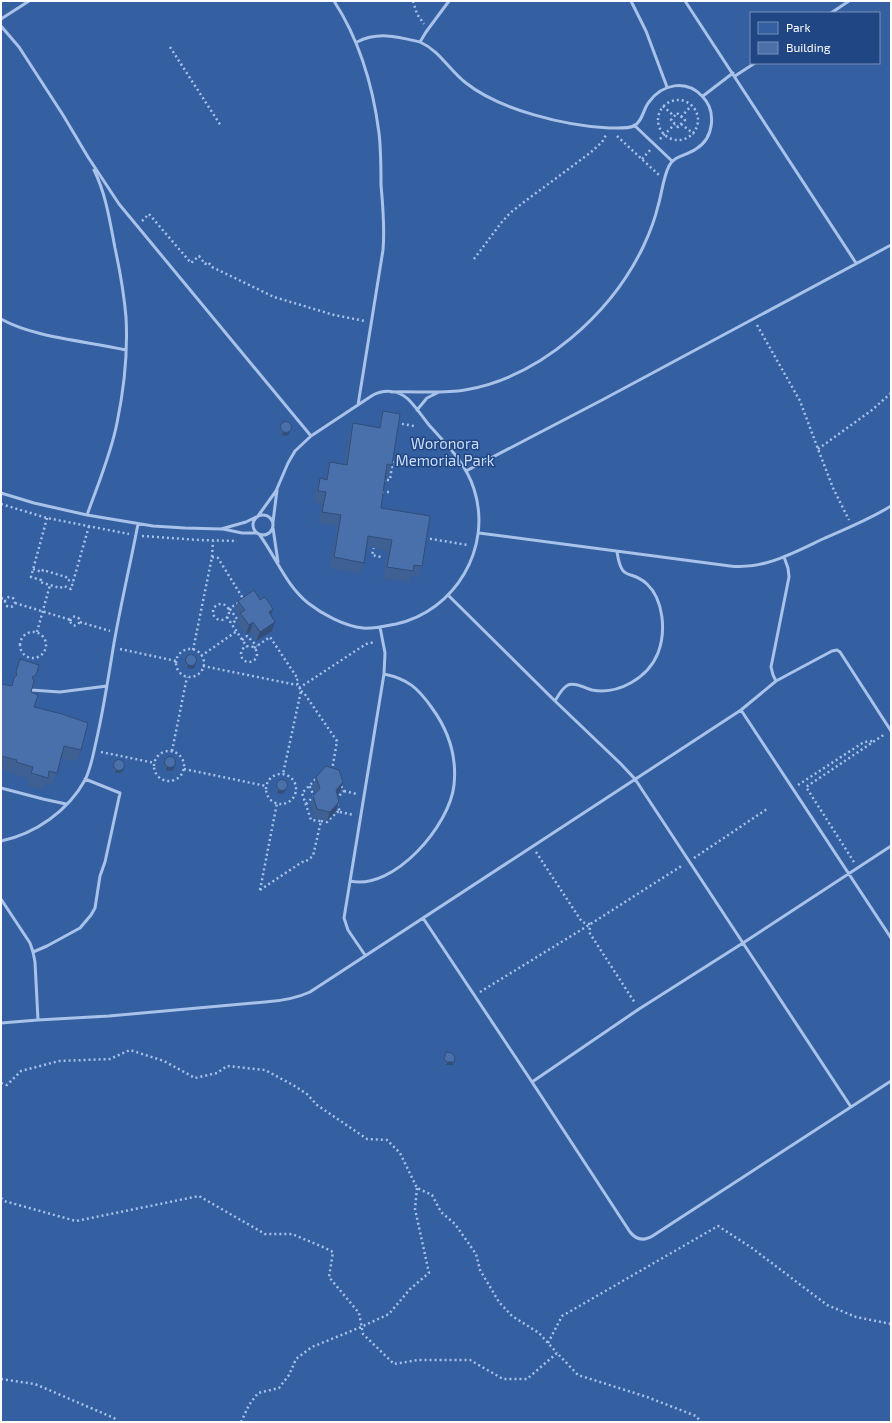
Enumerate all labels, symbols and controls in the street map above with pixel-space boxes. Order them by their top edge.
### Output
legend [750,12,880,64]
text: Park [786,20,811,34]
text: Building [786,40,831,54]
park label: Woronora Memorial Park [396,434,495,469]

